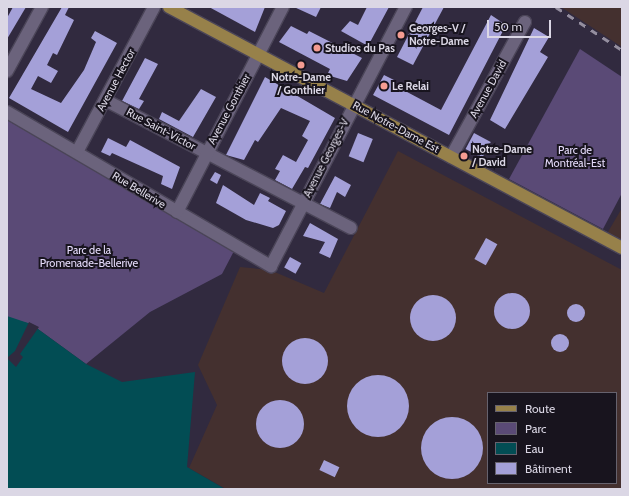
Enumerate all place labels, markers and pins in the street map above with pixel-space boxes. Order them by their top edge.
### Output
place label: Georges-V / Notre-Dame [409,22,469,48]
marker: Georges-V / Notre-Dame [396,30,406,40]
place label: Studios du Pas [325,41,395,55]
marker: Studios du Pas [312,43,322,53]
marker: Notre-Dame / Gonthier [296,60,306,70]
place label: Notre-Dame / Gonthier [271,71,331,97]
place label: Le Relai [392,79,429,93]
marker: Le Relai [379,81,389,91]
place label: Notre-Dame / David [472,143,532,169]
marker: Notre-Dame / David [459,151,469,161]

